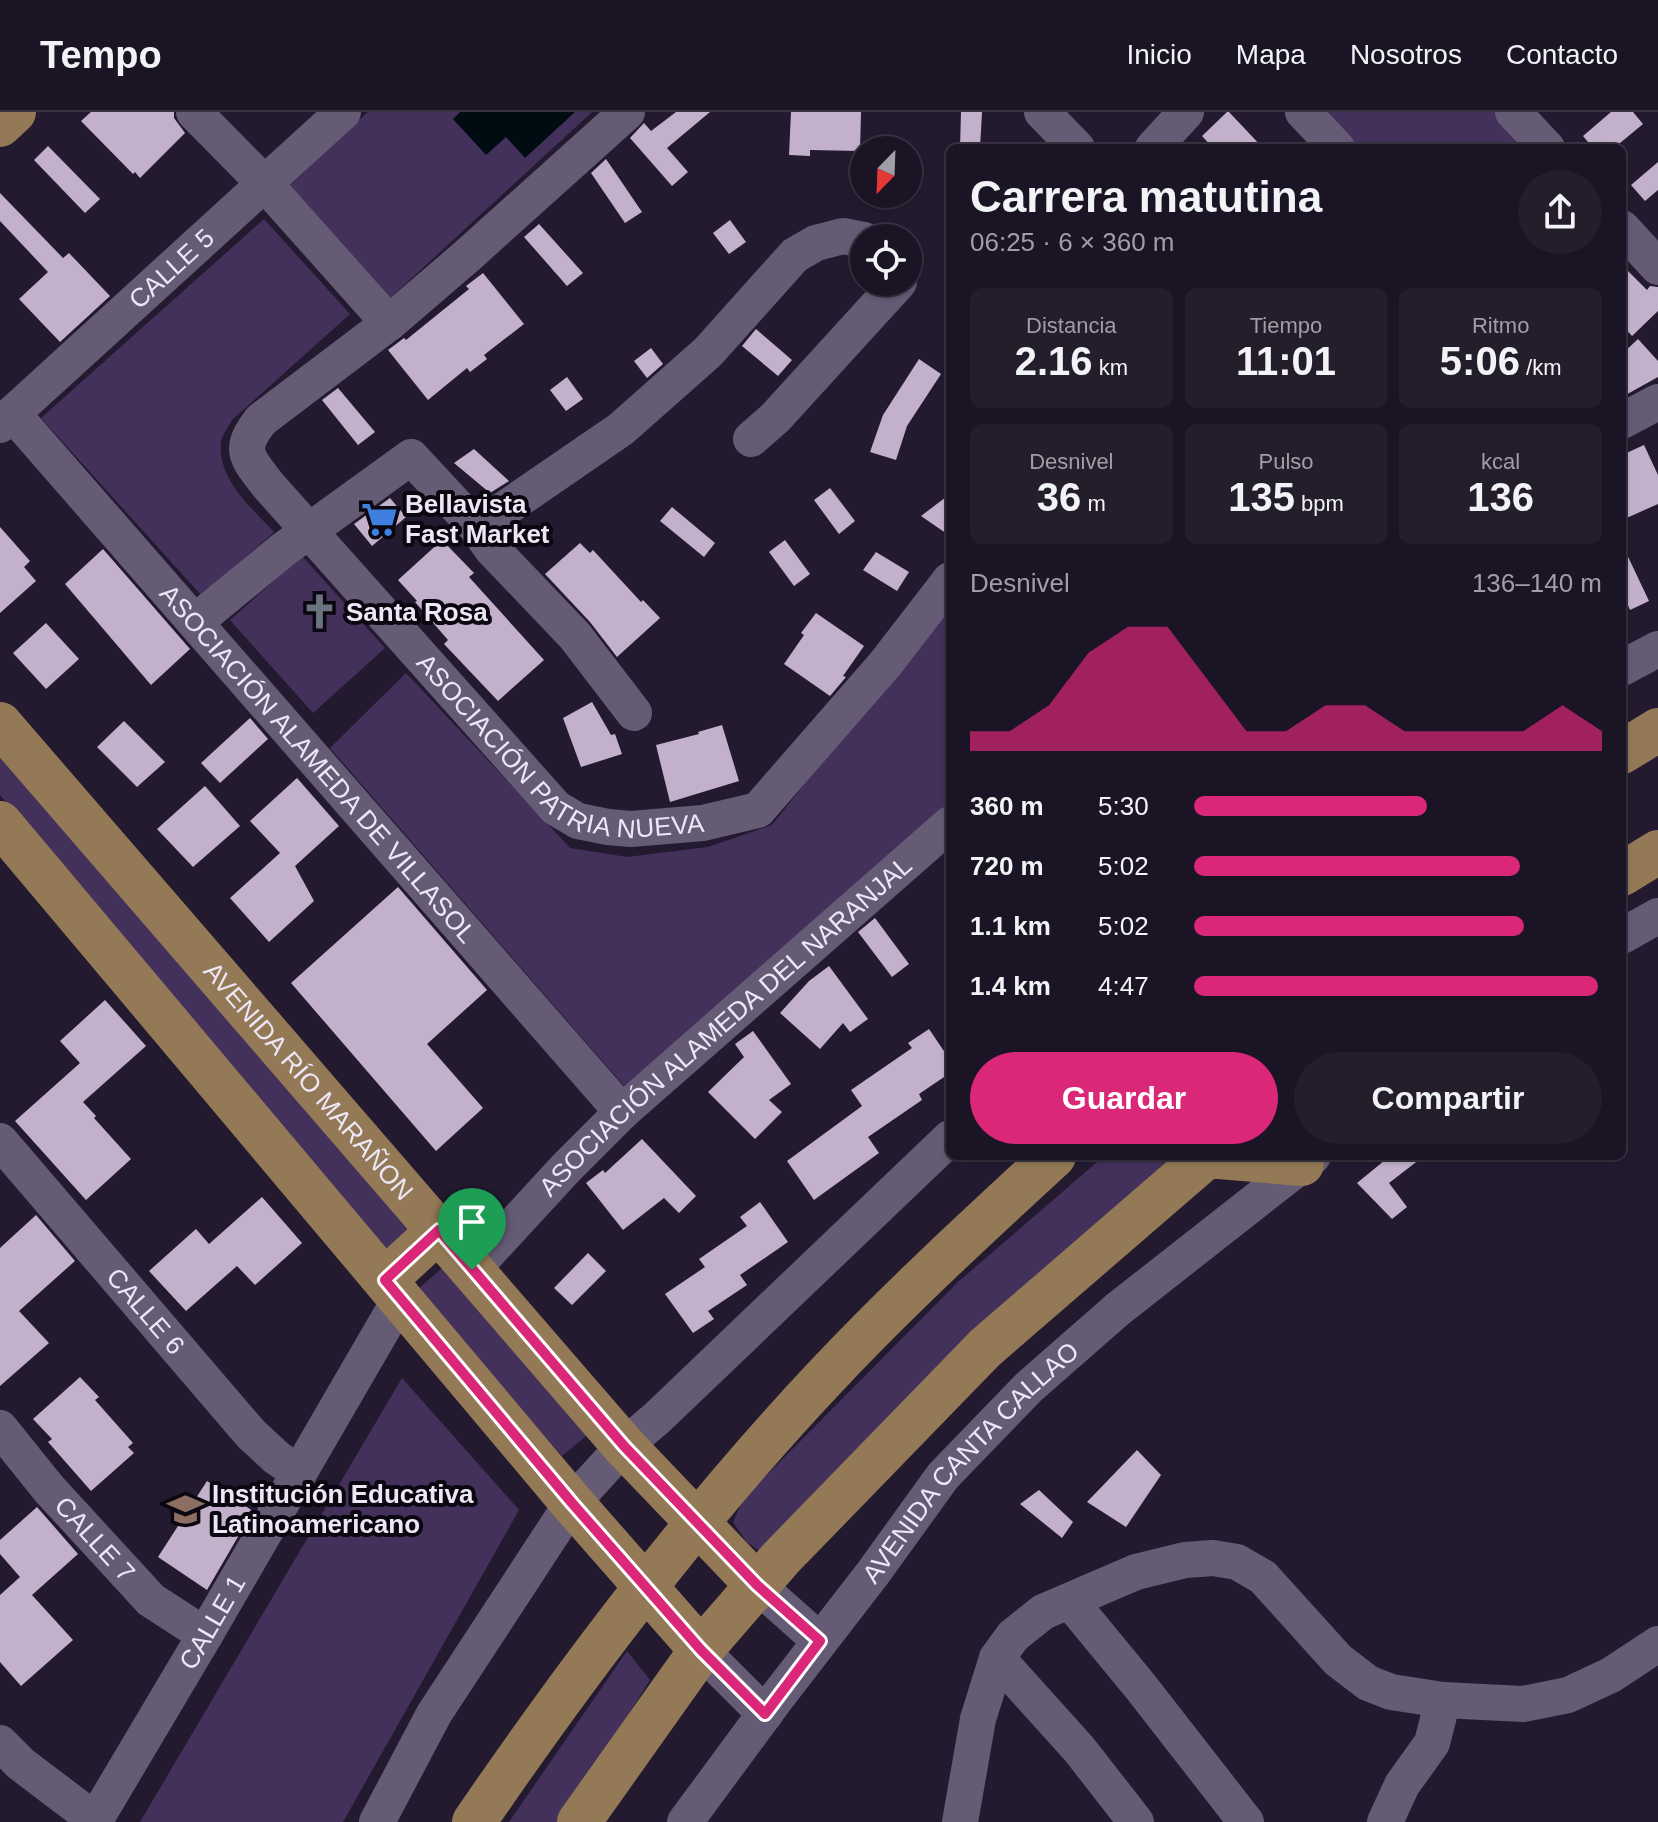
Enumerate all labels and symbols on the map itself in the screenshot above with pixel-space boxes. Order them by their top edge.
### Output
north arrow [850,136,922,208]
street label: CALLE 5 [123,222,220,315]
place label: Bellavista Fast Market [405,489,550,549]
supermarket icon: Bellavista Fast Market [360,500,398,538]
street label: ASOCIACIÓN ALAMEDA DE VILLASOL [154,578,482,949]
church icon: Santa Rosa [301,593,339,631]
place label: Santa Rosa [346,597,488,627]
street label: ASOCIACIÓN PATRIA NUEVA [411,648,706,844]
street label: ASOCIACIÓN ALAMEDA DEL NARANJAL [533,850,917,1202]
street label: AVENIDA RÍO MARAÑON [198,956,420,1206]
pin [438,1188,506,1270]
street label: CALLE 6 [100,1262,191,1360]
street label: AVENIDA CANTA CALLAO [856,1336,1085,1589]
place label: Institución Educativa Latinoamericano [212,1479,474,1539]
street label: CALLE 7 [49,1490,141,1587]
school or university icon: Institución Educativa Latinoamericano [167,1490,205,1528]
street label: CALLE 1 [173,1570,251,1675]

